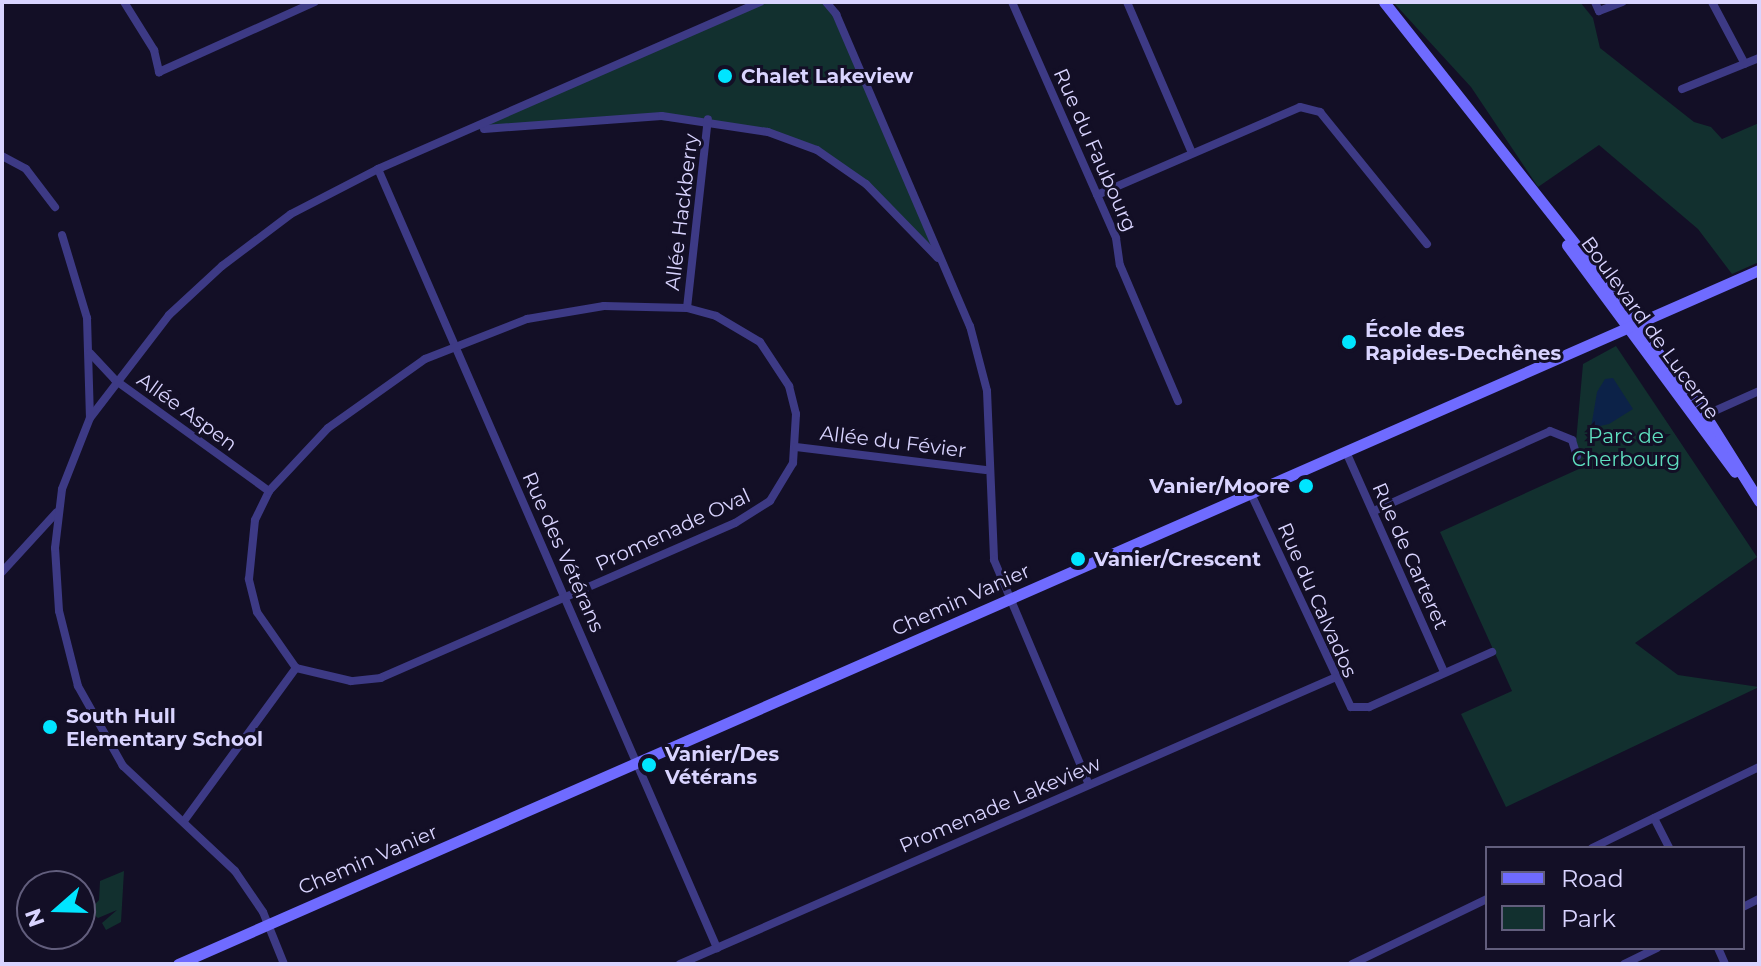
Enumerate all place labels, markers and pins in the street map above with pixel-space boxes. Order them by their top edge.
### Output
place label: Chalet Lakeview [741,64,913,88]
marker: Chalet Lakeview [716,67,734,85]
place label: École des Rapides-Dechênes [1365,318,1561,365]
marker: École des Rapides-Dechênes [1340,333,1358,351]
place label: Vanier/Moore [1149,474,1290,498]
marker: Vanier/Moore [1297,477,1315,495]
place label: Vanier/Crescent [1094,547,1261,571]
marker: Vanier/Crescent [1069,550,1087,568]
place label: South Hull Elementary School [66,704,263,751]
marker: South Hull Elementary School [41,718,59,736]
place label: Vanier/Des Vétérans [665,742,779,789]
marker: Vanier/Des Vétérans [640,756,658,774]

